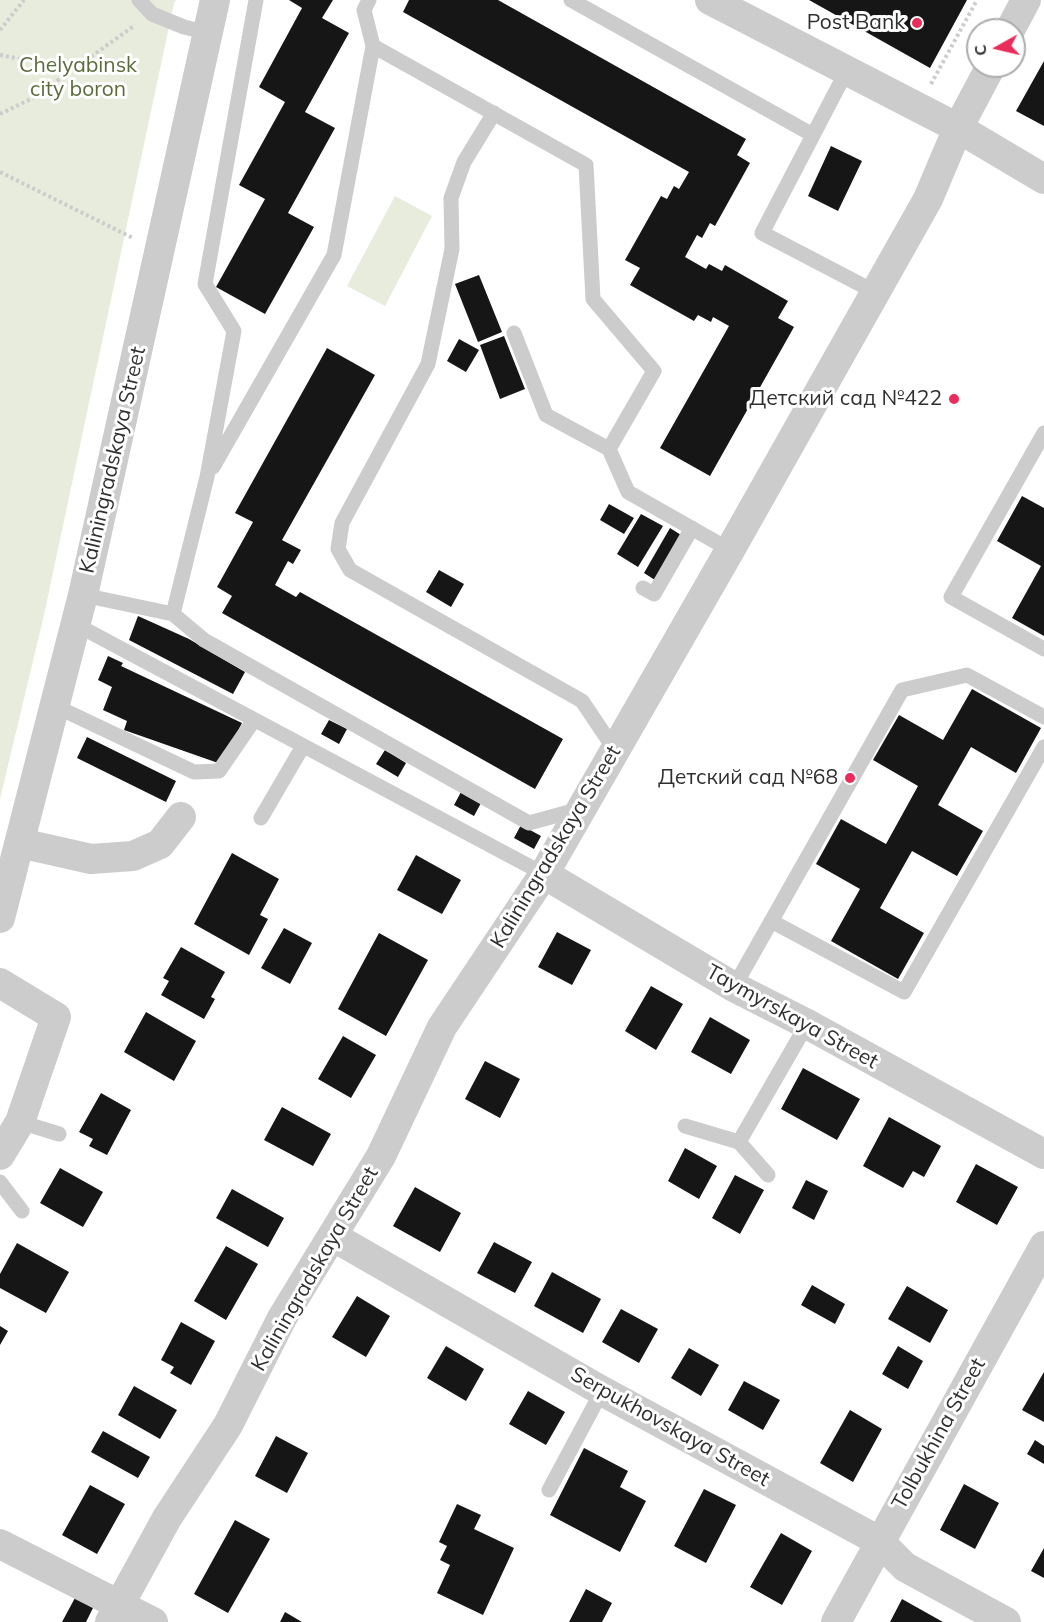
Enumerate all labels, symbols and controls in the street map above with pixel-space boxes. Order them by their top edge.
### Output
place label: Post Bank [807,10,905,36]
marker: Post Bank [910,16,924,30]
north arrow [966,18,1026,78]
text: С [969,43,991,57]
park label: Chelyabinsk city boron [19,53,137,103]
street label: Kaliningradskaya Street [75,344,151,576]
place label: Детский сад №422 [749,386,942,412]
marker: Детский сад №422 [947,392,961,406]
street label: Kaliningradskaya Street [486,741,626,953]
place label: Детский сад №68 [658,765,838,791]
marker: Детский сад №68 [843,771,857,785]
street label: Taymyrskaya Street [702,959,882,1075]
street label: Kaliningradskaya Street [246,1162,384,1376]
street label: Tolbukhina Street [887,1354,991,1514]
street label: Serpukhovskaya Street [566,1362,774,1492]

